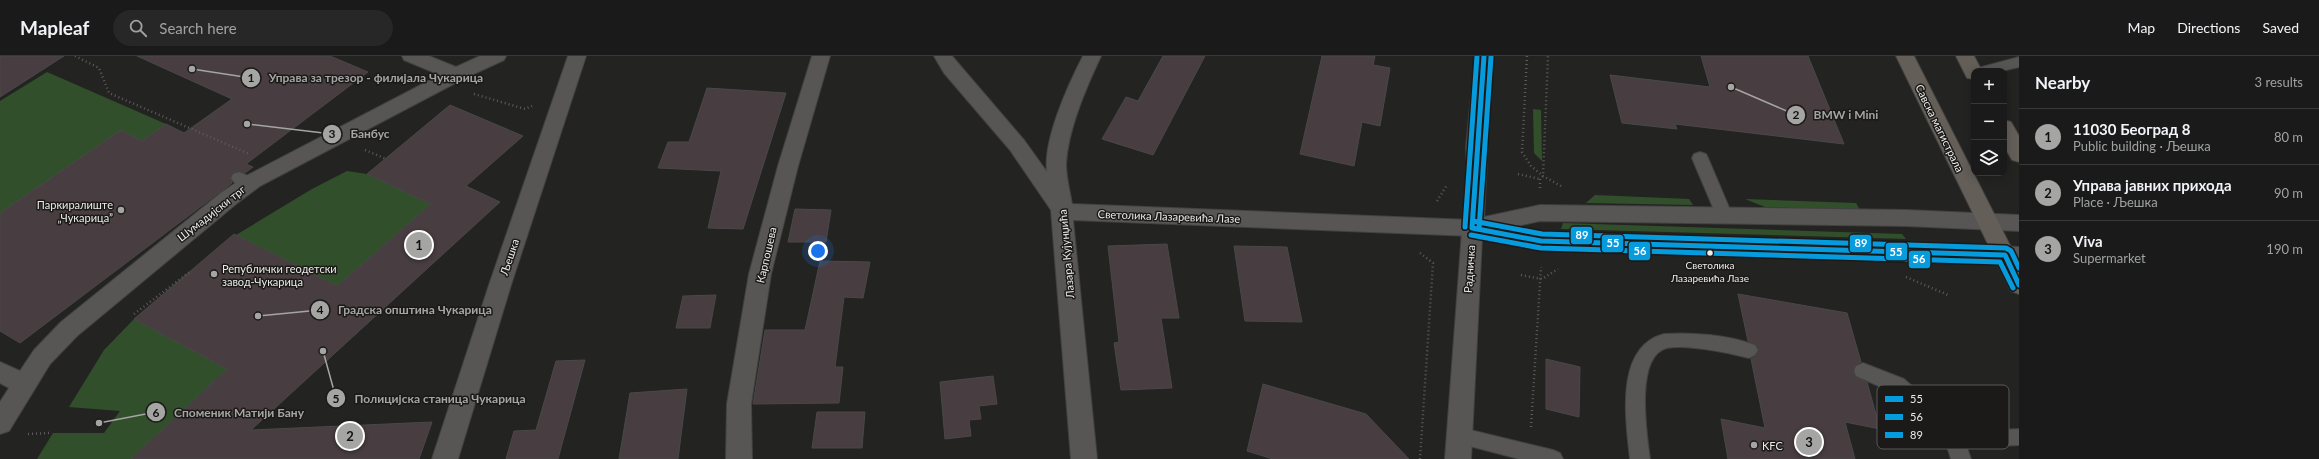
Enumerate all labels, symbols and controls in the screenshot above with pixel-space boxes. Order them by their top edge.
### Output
search box [113,10,393,46]
text: Mapleaf [20,16,89,39]
icon: search [127,17,149,39]
text: Search here [159,19,237,37]
text: Map [2128,19,2155,36]
text: Directions [2177,19,2240,36]
text: Saved [2262,19,2299,36]
callout: Управа за трезор - филијала Чукарица [241,66,492,90]
map controls [1971,68,2007,176]
button: + [1971,68,2007,104]
text: 1 [248,70,255,85]
text: Управа за трезор - филијала Чукарица [268,70,483,85]
text: Nearby [2035,72,2090,93]
text: 3 results [2255,74,2303,90]
street label: Савска магистрала [1913,82,1967,174]
callout: BMW i Mini [1786,103,1886,127]
button: − [1971,104,2007,140]
text: 2 [1793,107,1800,122]
text: BMW i Mini [1814,107,1878,122]
text: 11030 Београд 8 [2073,120,2190,138]
callout: Банбус [322,122,397,146]
text: 3 [329,126,336,141]
text: Банбус [350,126,390,141]
text: 1 [2044,129,2052,145]
text: 80 m [2274,129,2303,145]
text: Public building · Љешка [2073,138,2211,154]
button: layers [1971,140,2007,176]
text: Управа јавних прихода [2073,176,2232,194]
street label: Шумадијски трг [174,182,248,244]
text: 2 [2044,185,2052,201]
text: 90 m [2274,185,2303,201]
text: Place · Љешка [2073,194,2158,210]
place label: Паркиралиште „Чукарица” [37,198,113,224]
marker: Паркиралиште „Чукарица” [116,205,126,215]
street label: Светолика Лазаревића Лазе [1098,207,1241,225]
street label: Лазара Кујунџића [1056,209,1076,300]
street label: Карпошева [753,226,779,284]
line badge: 89 [1570,226,1593,245]
text: 89 [1576,228,1588,241]
pin: 1 [406,230,432,260]
text: Viva [2073,232,2103,250]
line badge: 55 [1601,234,1624,253]
line badge: 89 [1849,234,1872,253]
text: 55 [1607,236,1619,249]
text: 89 [1855,236,1867,249]
street label: Љешка [496,237,521,278]
your location [808,241,828,261]
line badge: 56 [1628,241,1651,261]
text: 3 [2044,241,2052,257]
text: 190 m [2266,241,2303,257]
line badge: 55 [1885,242,1908,261]
text: 56 [1634,244,1647,257]
street label: Радничка [1461,245,1477,293]
text: 55 [1890,245,1902,258]
marker: Светолика Лазаревића Лазе [1705,248,1715,258]
line badge: 56 [1908,250,1931,269]
text: Supermarket [2073,250,2146,266]
text: 56 [1913,252,1926,265]
place label: Светолика Лазаревића Лазе [1670,259,1749,284]
place label: Републички геодетски завод-Чукарица [222,262,337,288]
marker: Републички геодетски завод-Чукарица [209,269,219,279]
callout: Градска општина Чукарица [310,298,500,322]
text: 4 [317,302,324,317]
text: Градска општина Чукарица [338,302,492,317]
legend [1877,385,2009,449]
callout: Полицијска станица Чукарица [326,386,533,410]
text: 5 [333,391,340,406]
text: Полицијска станица Чукарица [355,391,525,406]
text: 55 [1910,392,1923,405]
callout: Споменик Матији Бану [146,400,312,424]
text: 6 [153,405,160,420]
text: Споменик Матији Бану [174,405,305,420]
text: 56 [1910,410,1923,423]
pin: 2 [337,421,363,451]
pin: 3 [1796,427,1822,457]
text: 89 [1910,428,1923,441]
place label: KFC [1762,439,1783,452]
marker: KFC [1749,440,1759,450]

